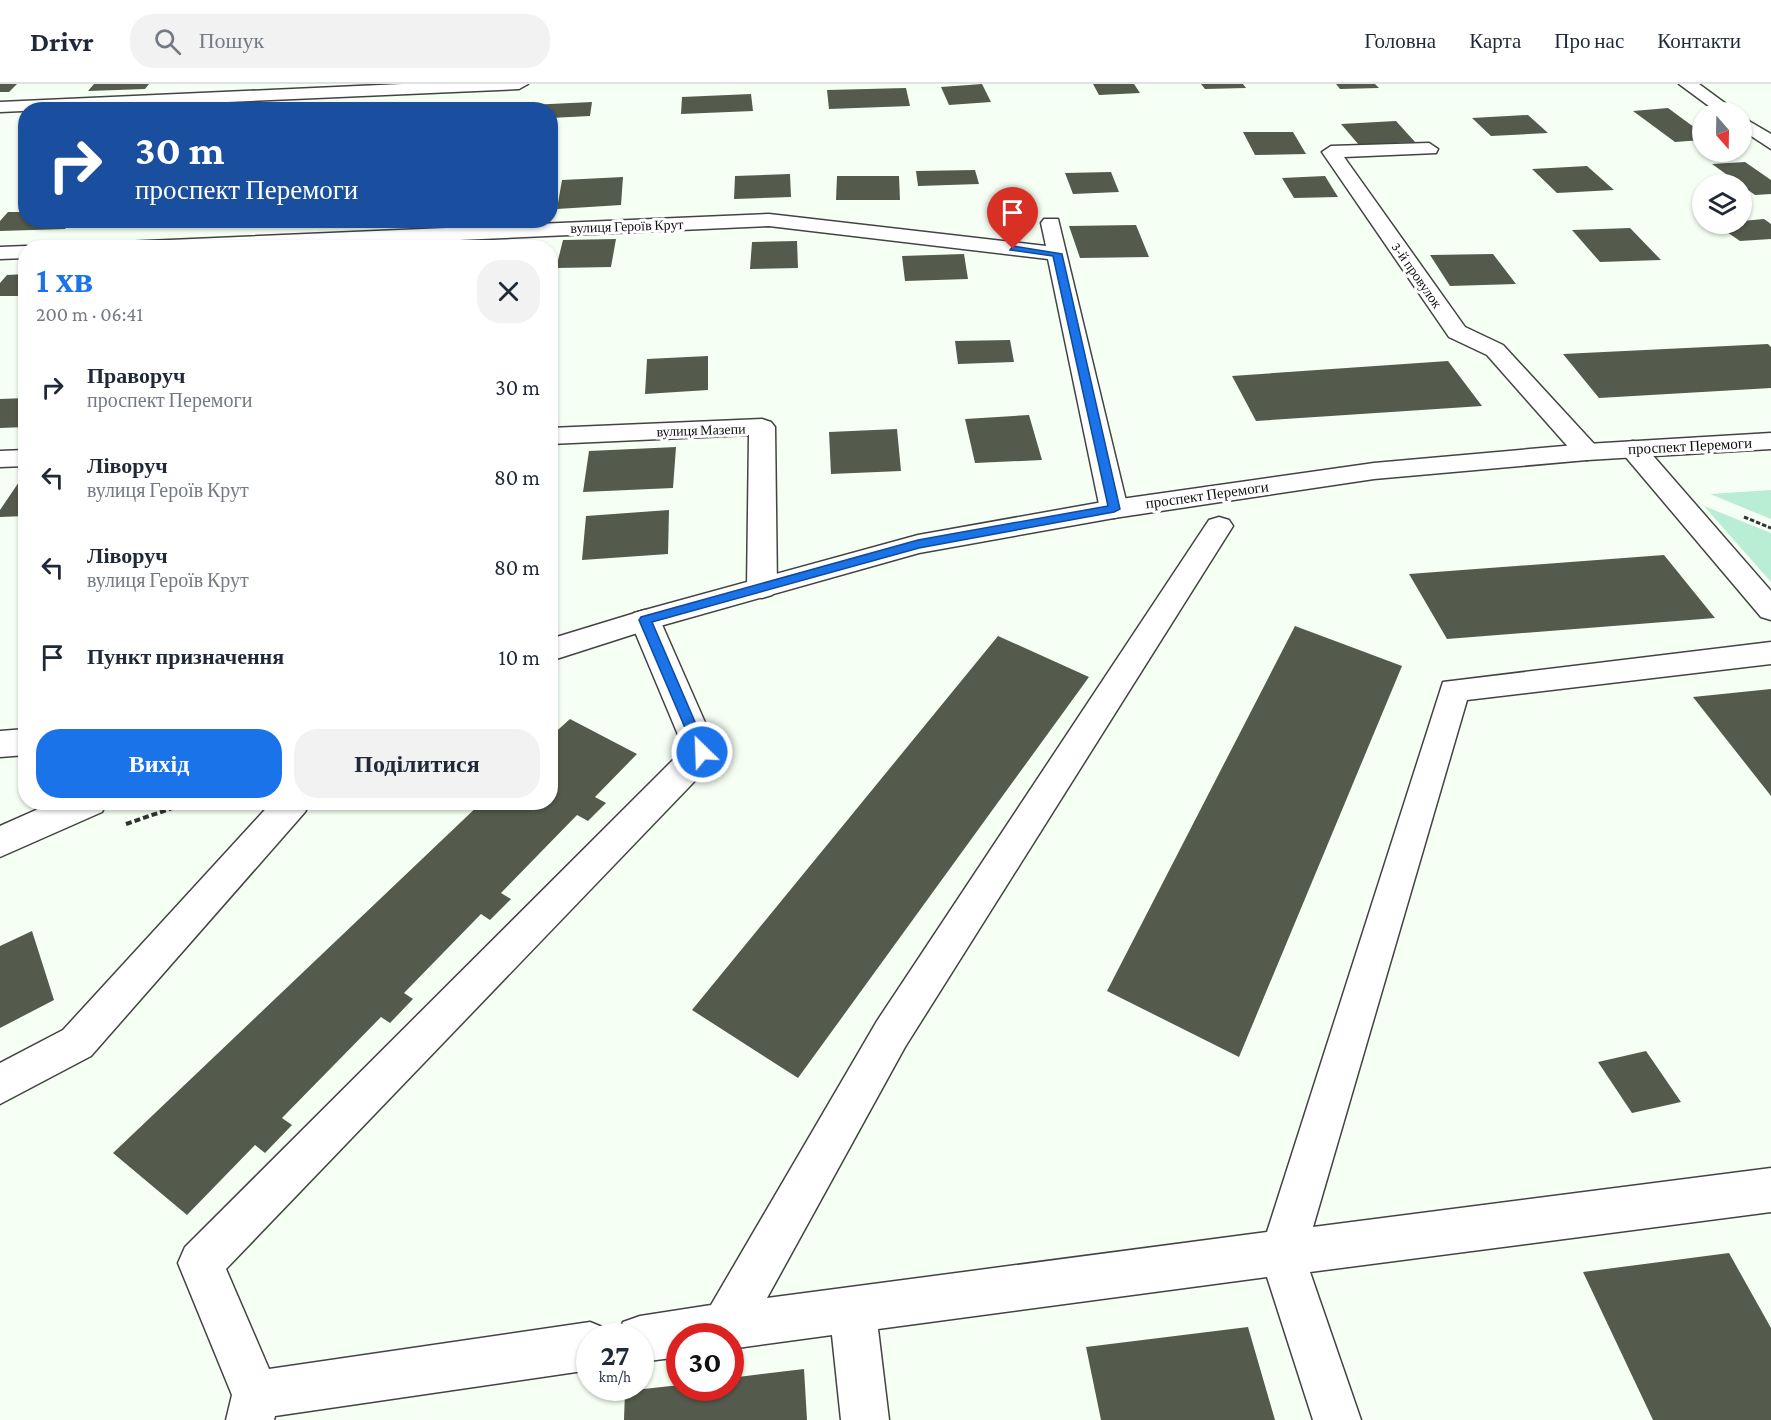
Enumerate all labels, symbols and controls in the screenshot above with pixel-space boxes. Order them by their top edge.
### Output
search box [130,14,550,68]
icon: search [151,25,184,58]
text: Drivr [30,26,94,57]
text: Пошук [199,28,264,53]
text: Головна [1364,29,1436,53]
text: Карта [1469,29,1521,53]
text: Про нас [1554,29,1624,53]
text: Контакти [1657,29,1741,53]
north arrow [1692,102,1752,162]
map controls [1692,102,1752,234]
icon: right [36,126,114,204]
text: 30 m [135,126,225,173]
button: layers [1692,174,1752,234]
text: проспект Перемоги [135,175,358,205]
pin [987,187,1038,249]
icon: arrive [996,196,1029,229]
street label: вулиця Героїв Крут [570,216,684,236]
street label: 3-й провулок [1388,239,1446,311]
text: 1 хв [36,260,93,300]
button: close [477,260,540,323]
text: 200 m · 06:41 [36,303,143,325]
text: Праворуч [87,363,185,388]
icon: right [36,371,69,404]
text: 30 m [495,375,540,400]
text: проспект Перемоги [87,389,252,411]
street label: вулиця Мазепи [656,420,746,440]
street label: проспект Перемоги [1628,435,1752,457]
text: Ліворуч [87,453,168,478]
icon: left [36,461,69,494]
text: 80 m [494,465,540,490]
street label: проспект Перемоги [1144,478,1270,512]
text: вулиця Героїв Крут [87,479,249,501]
text: Ліворуч [87,543,168,568]
icon: left [36,551,69,584]
text: 80 m [494,555,540,580]
text: вулиця Героїв Крут [87,569,249,591]
icon: arrive [36,641,69,674]
text: Пункт призначення [87,644,284,669]
text: 10 m [498,645,540,670]
position arrow [670,720,734,784]
button: Вихід [36,729,282,798]
button: Поділитися [294,729,540,798]
speed limit sign: 30 [666,1323,744,1401]
text: 27 [600,1338,630,1371]
text: km/h [599,1369,631,1385]

